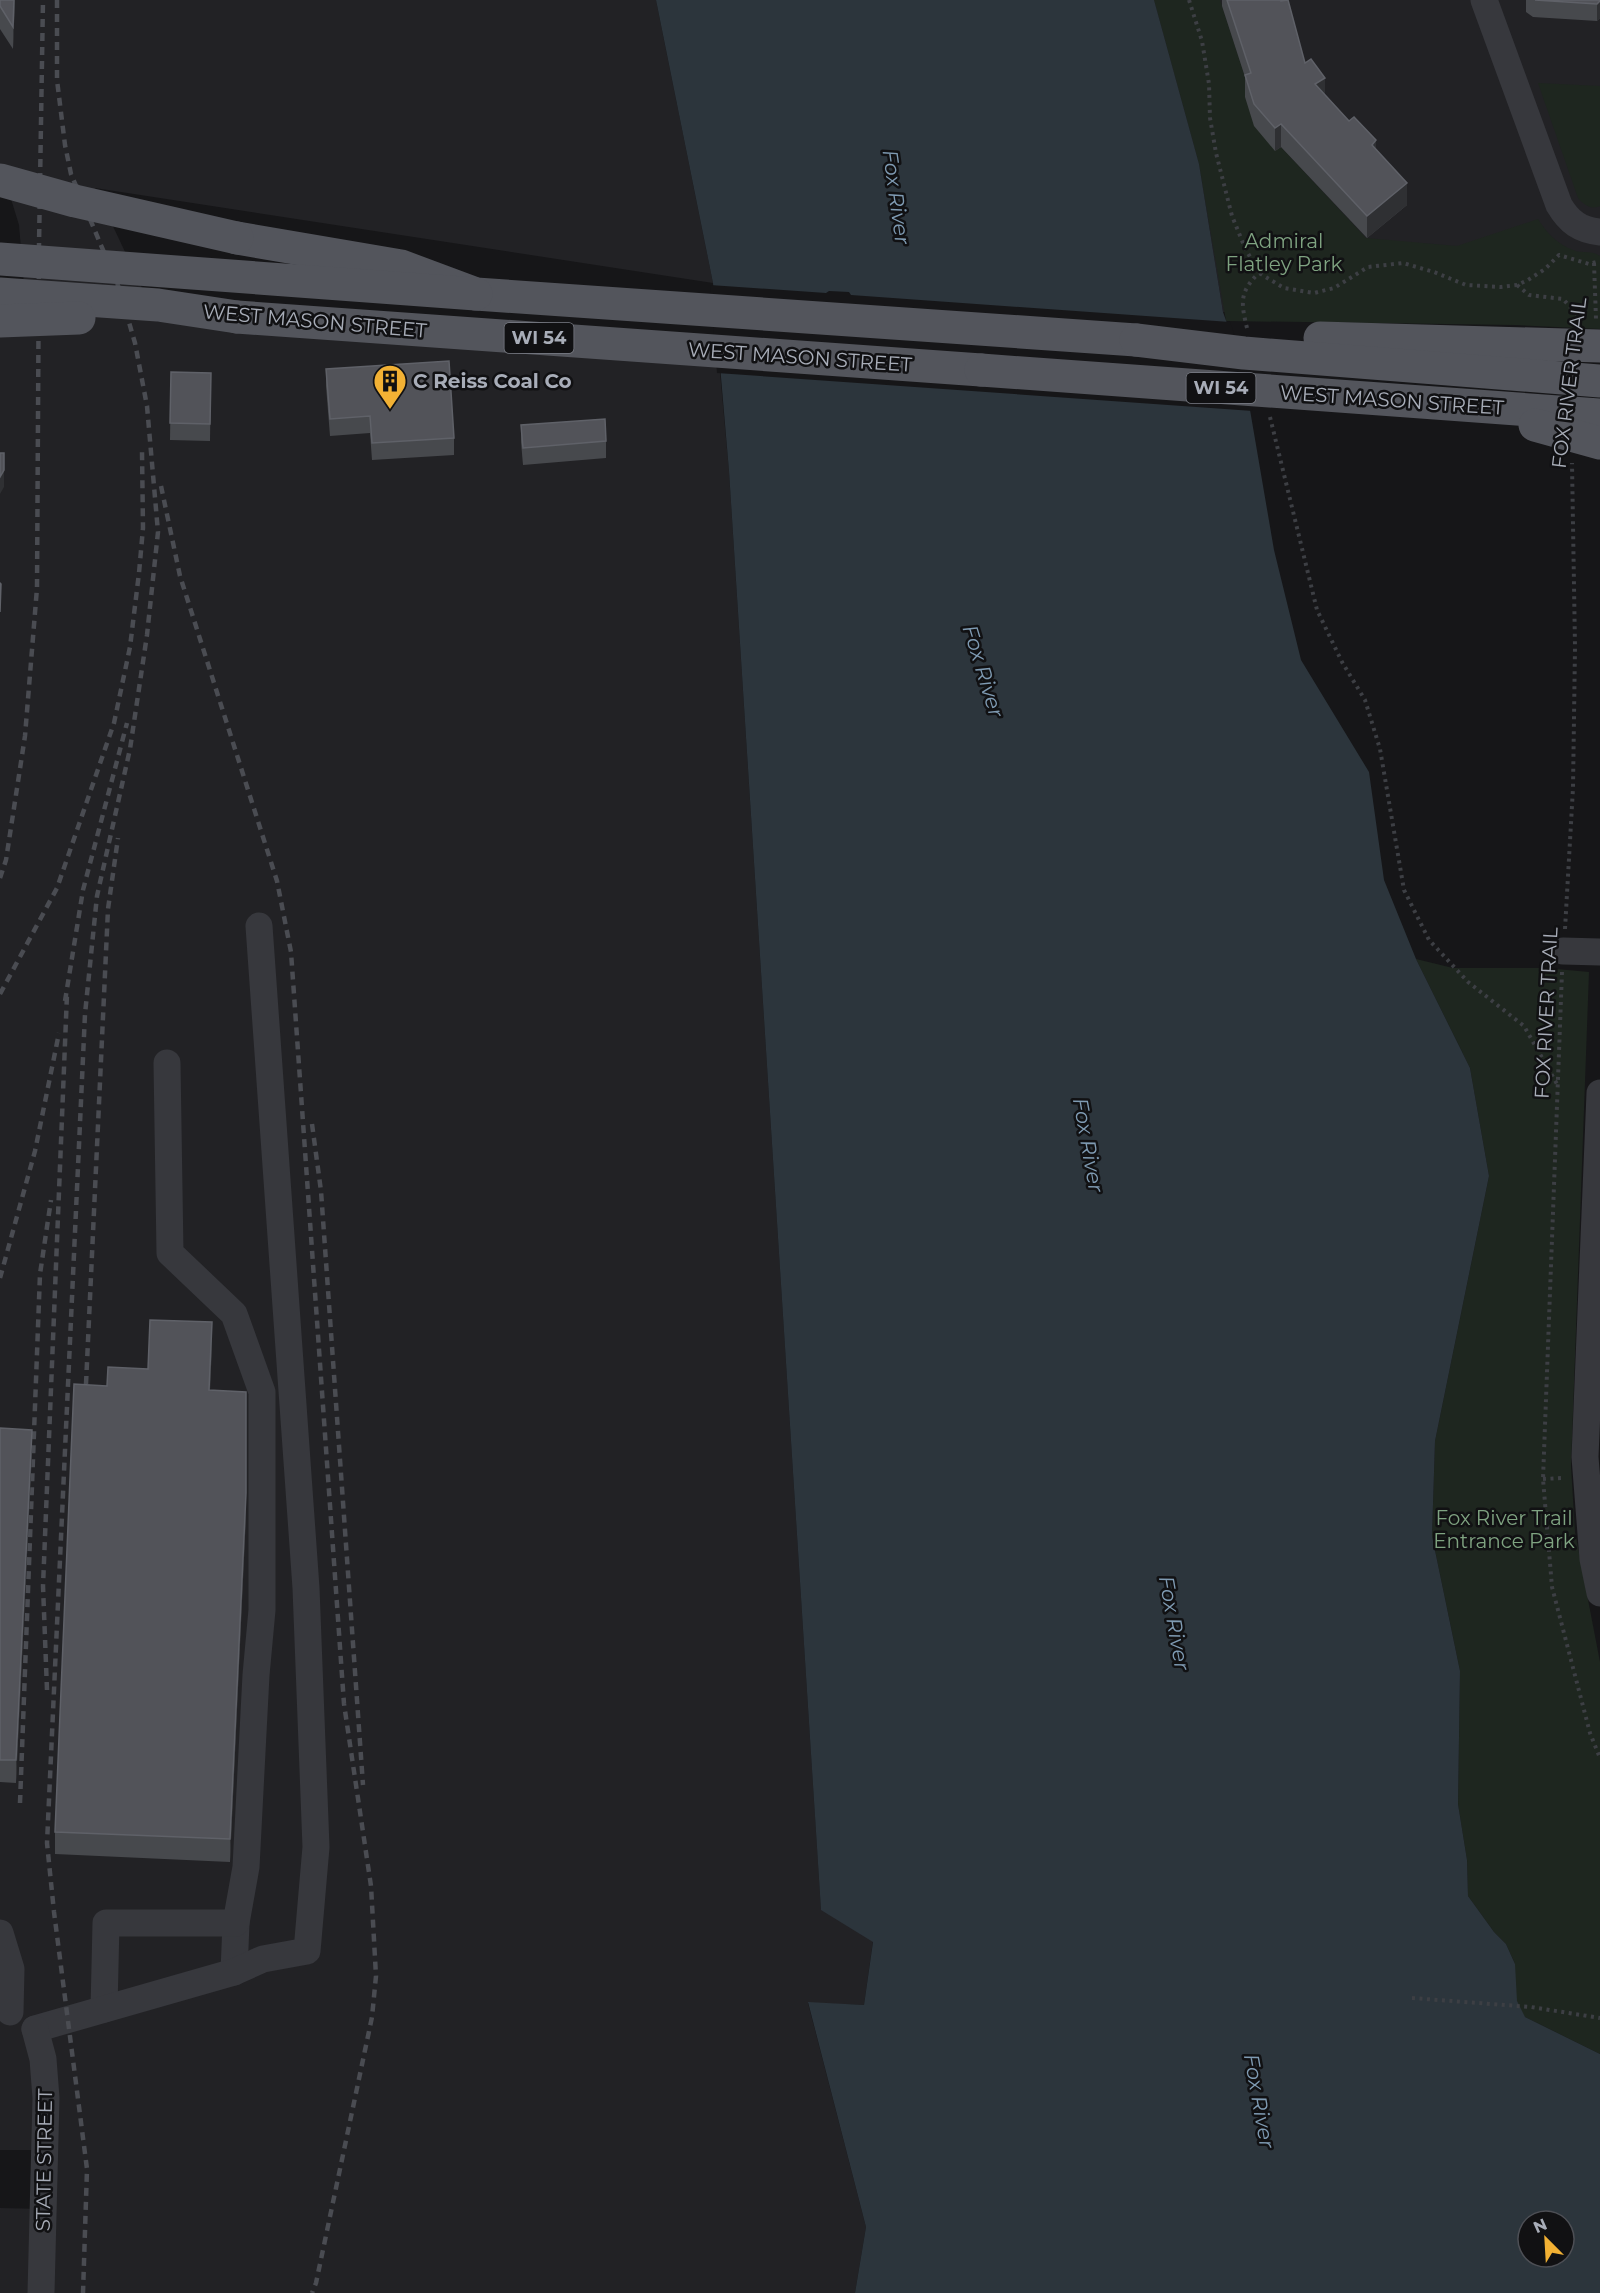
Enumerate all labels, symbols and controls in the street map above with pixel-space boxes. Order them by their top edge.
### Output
water label: Fox River [877,148,916,246]
park label: Admiral Flatley Park [1225,229,1343,276]
street label: FOX RIVER TRAIL [1547,296,1591,470]
street label: WEST MASON STREET [202,299,428,343]
road number: WI 54 [504,323,574,353]
street label: WEST MASON STREET [687,337,913,377]
building icon: C Reiss Coal Co [372,363,408,410]
place label: C Reiss Coal Co [413,369,572,393]
road number: WI 54 [1186,373,1256,403]
street label: WEST MASON STREET [1279,380,1505,420]
water label: Fox River [958,622,1010,721]
street label: FOX RIVER TRAIL [1530,926,1562,1100]
water label: Fox River [1068,1096,1109,1195]
park label: Fox River Trail Entrance Park [1433,1506,1575,1553]
water label: Fox River [1154,1574,1195,1673]
water label: Fox River [1239,2052,1280,2151]
street label: STATE STREET [31,2088,57,2232]
north arrow [1516,2209,1576,2269]
text: N [1530,2214,1550,2237]

